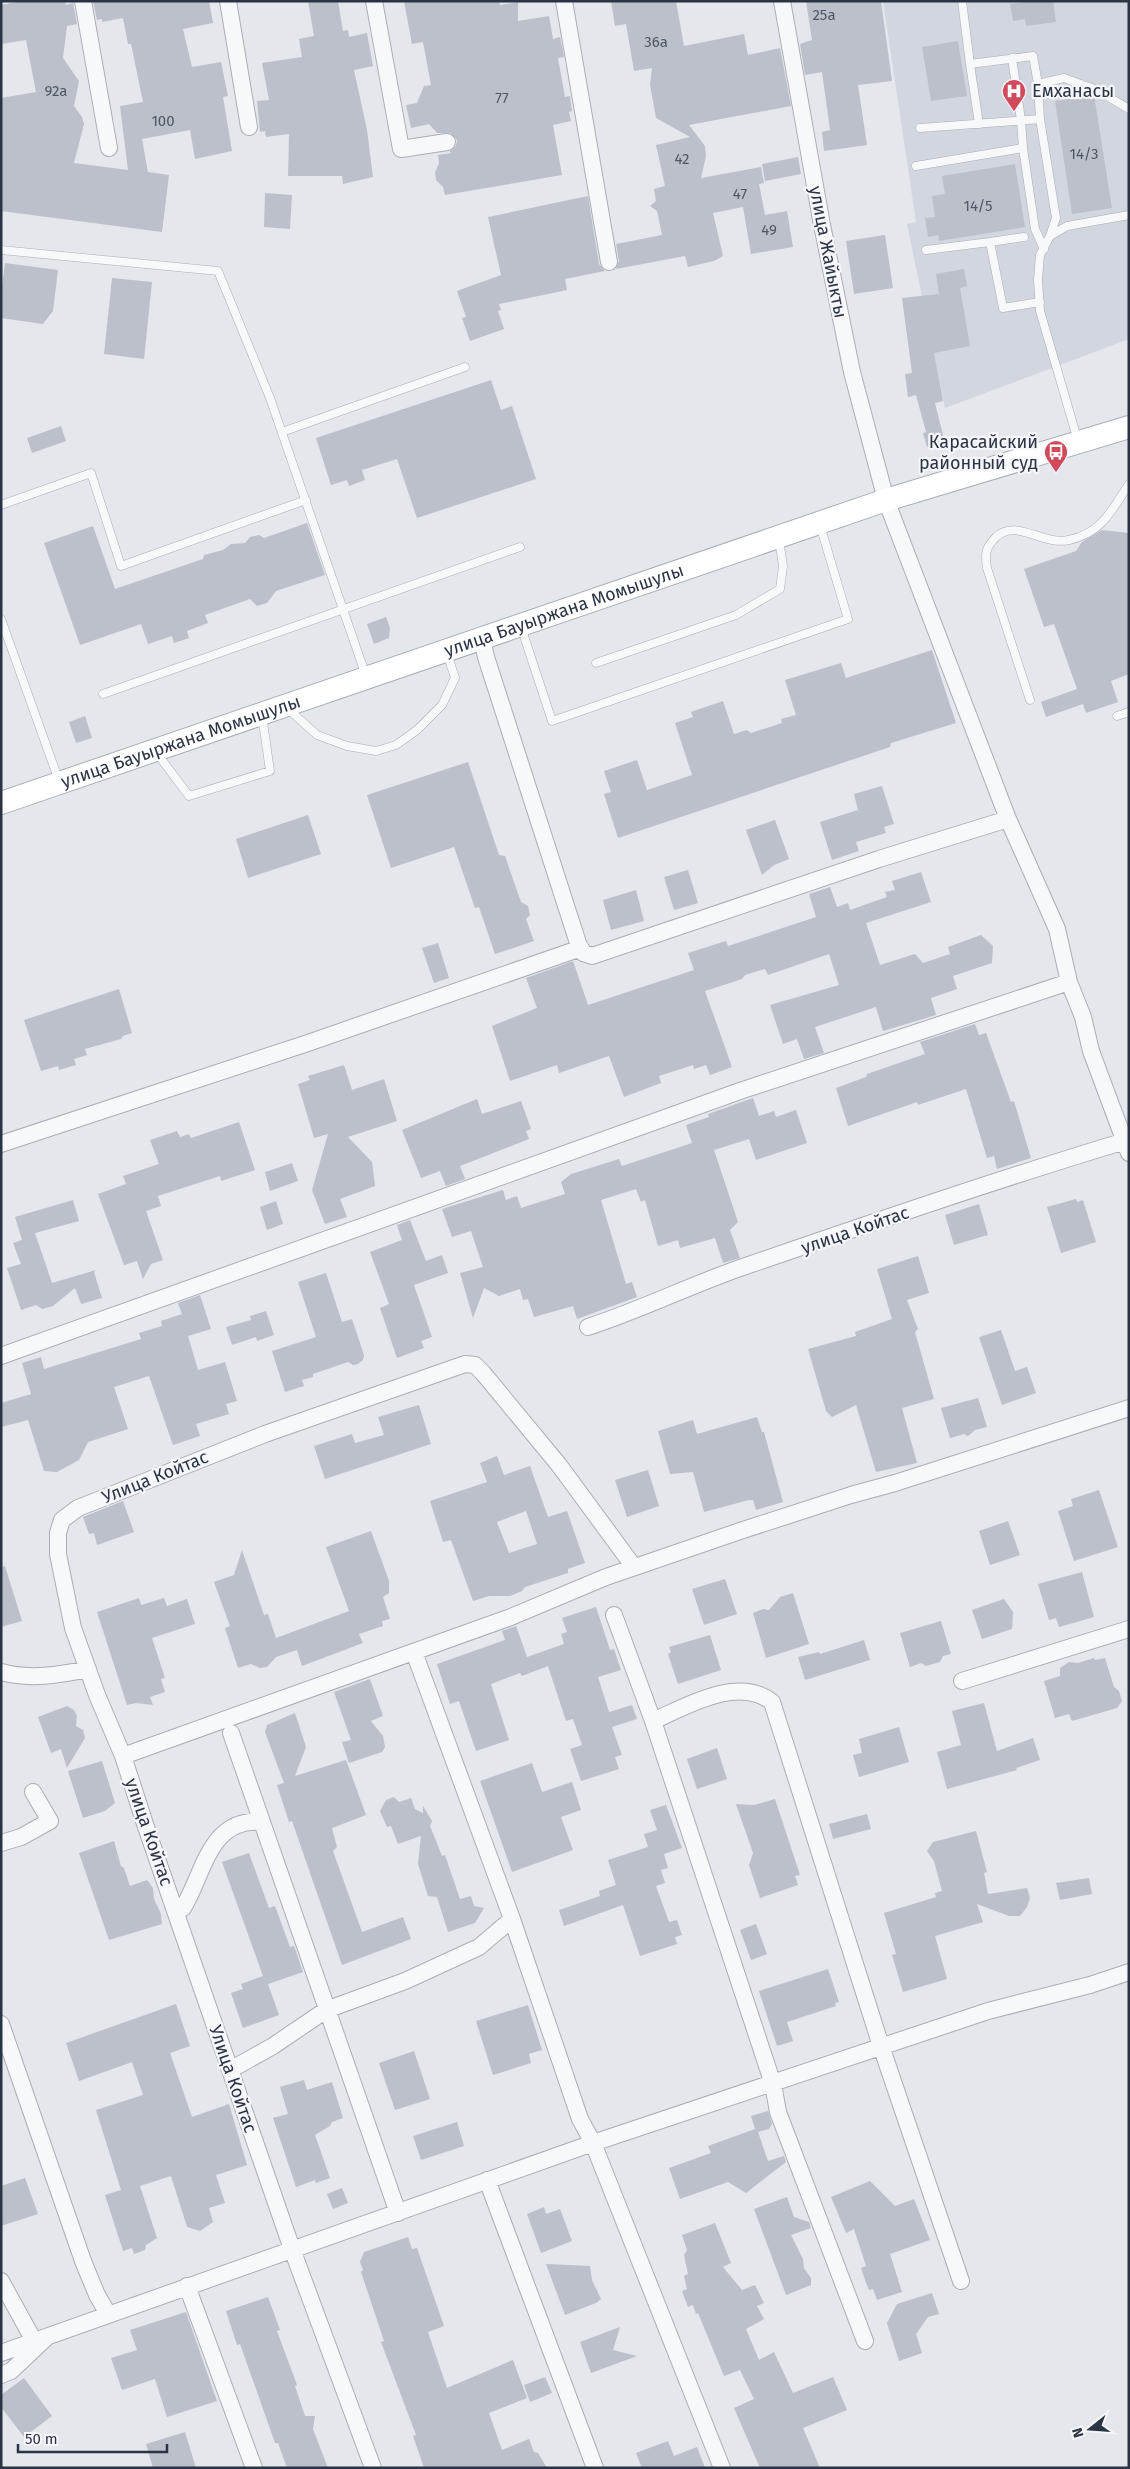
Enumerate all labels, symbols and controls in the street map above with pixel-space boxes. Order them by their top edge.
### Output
house number: 25а [812,6,836,24]
house number: 36а [644,33,668,51]
hospital icon: Емханасы [1001,78,1027,112]
place label: Емханасы [1032,80,1114,102]
house number: 92а [45,82,67,100]
house number: 77 [495,89,509,107]
house number: 100 [151,112,175,130]
house number: 14/3 [1069,145,1099,163]
house number: 42 [674,150,690,168]
street label: улица Жайыкты [804,184,852,320]
house number: 47 [733,185,747,203]
house number: 14/5 [963,197,993,215]
house number: 49 [761,221,777,239]
place label: Карасайский районный суд [919,431,1038,474]
bus stop icon: Карасайский районный суд [1043,439,1069,473]
street label: улица Бауыржана Момышулы [441,559,687,661]
street label: улица Бауыржана Момышулы [58,690,303,793]
street label: улица Койтас [798,1201,912,1259]
street label: Улица Койтас [99,1446,212,1508]
street label: улица Койтас [120,1775,178,1889]
street label: Улица Койтас [204,2022,262,2136]
north arrow [1065,2404,1115,2454]
scale bar [18,2422,166,2454]
text: N [1069,2426,1088,2440]
text: 50 m [25,2430,58,2448]

